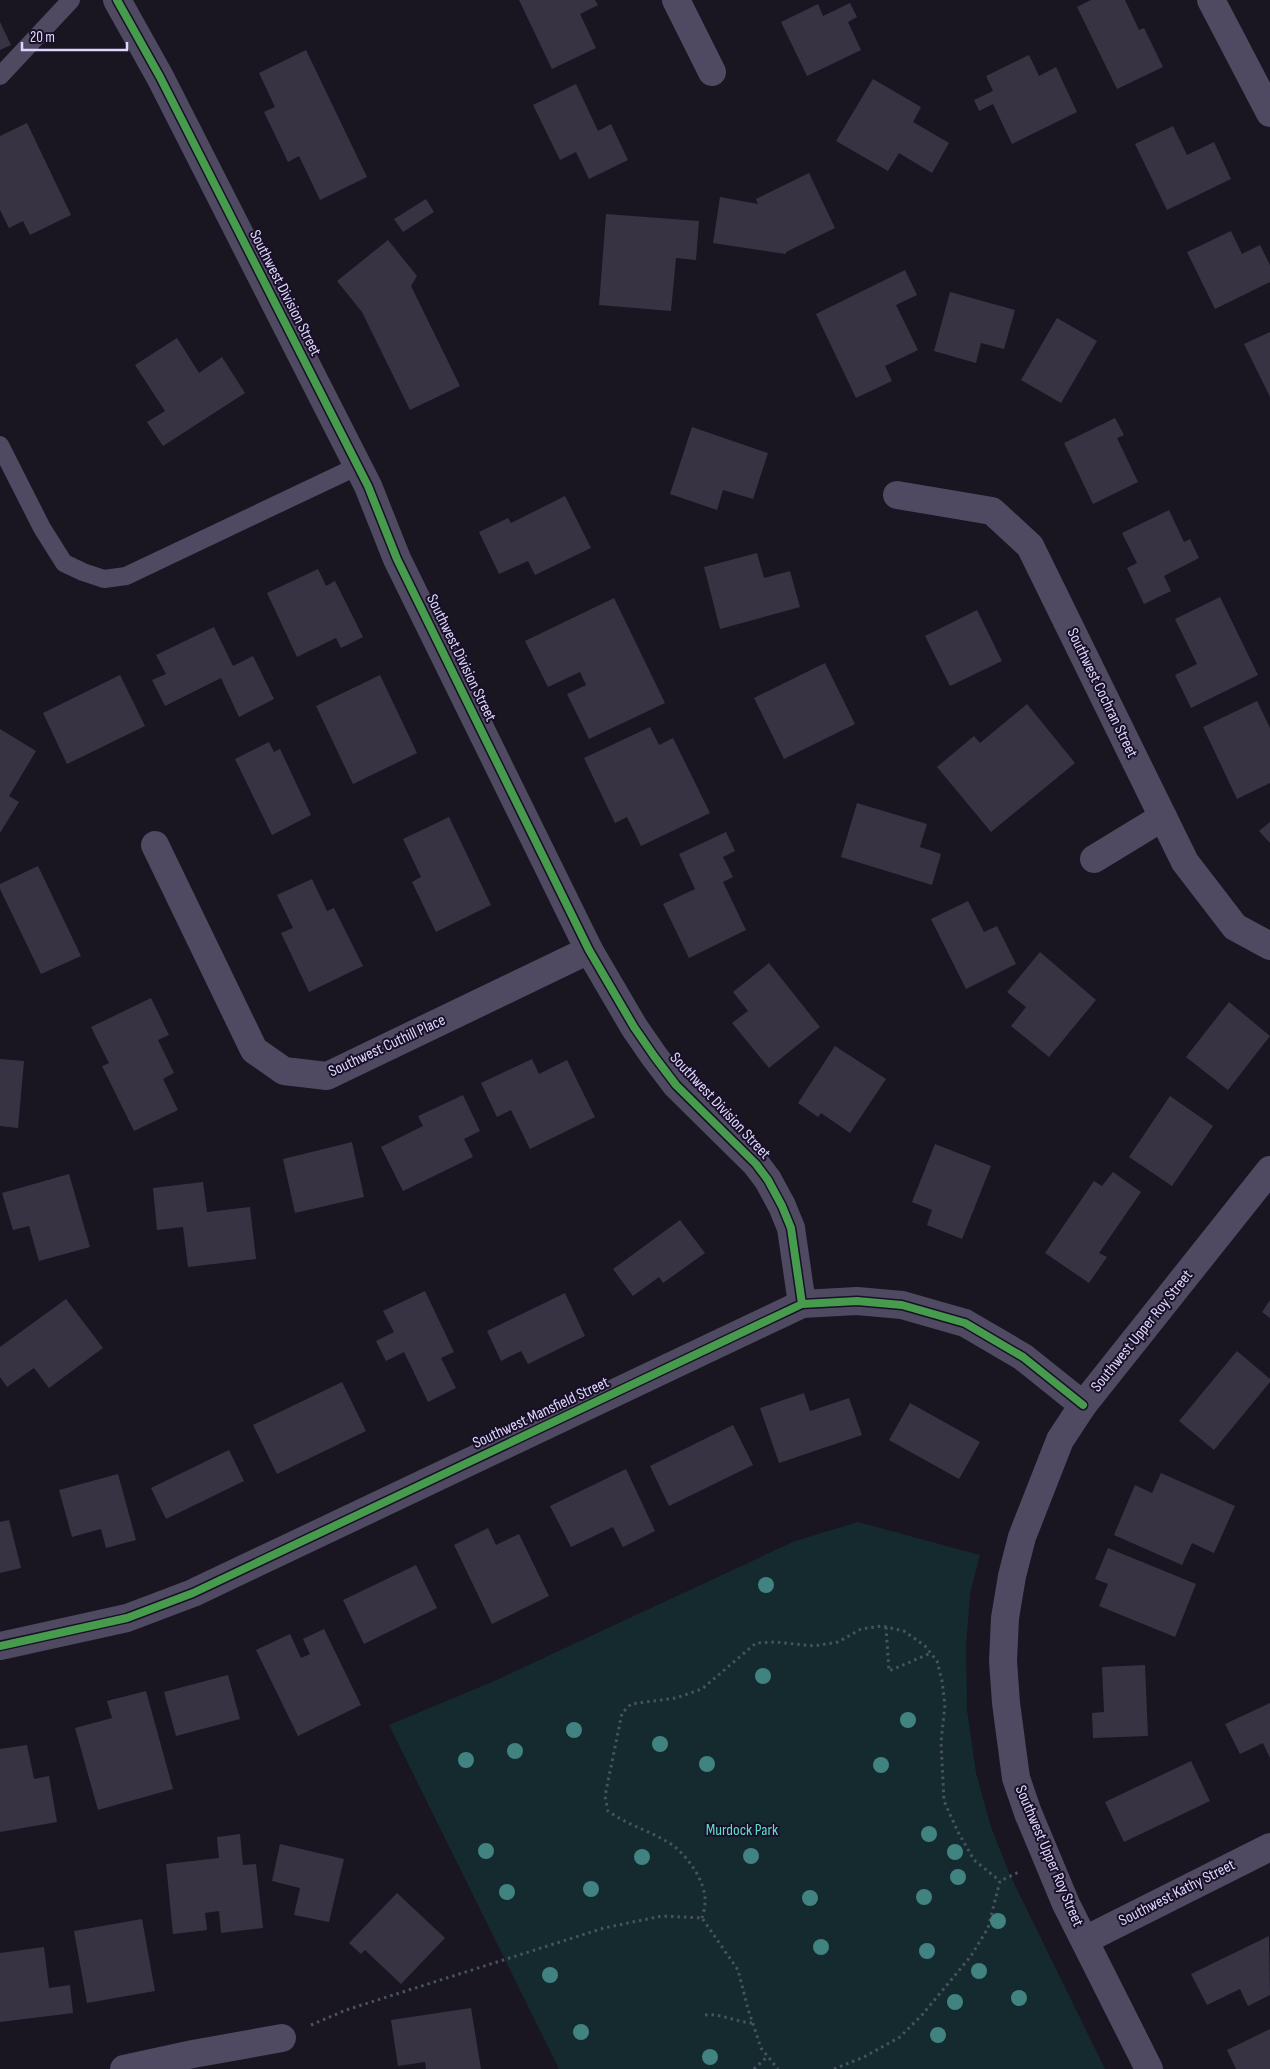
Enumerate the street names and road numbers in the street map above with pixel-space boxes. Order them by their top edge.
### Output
street label: Southwest Division Street [245,227,325,359]
street label: Southwest Division Street [422,591,500,725]
street label: Southwest Cochran Street [1062,625,1142,761]
street label: Southwest Cuthill Place [326,1011,448,1081]
street label: Southwest Division Street [666,1049,774,1163]
street label: Southwest Upper Roy Street [1087,1266,1197,1396]
street label: Southwest Mansfield Street [470,1373,612,1453]
street label: Southwest Upper Roy Street [1011,1783,1087,1929]
street label: Southwest Kathy Street [1116,1855,1238,1930]

